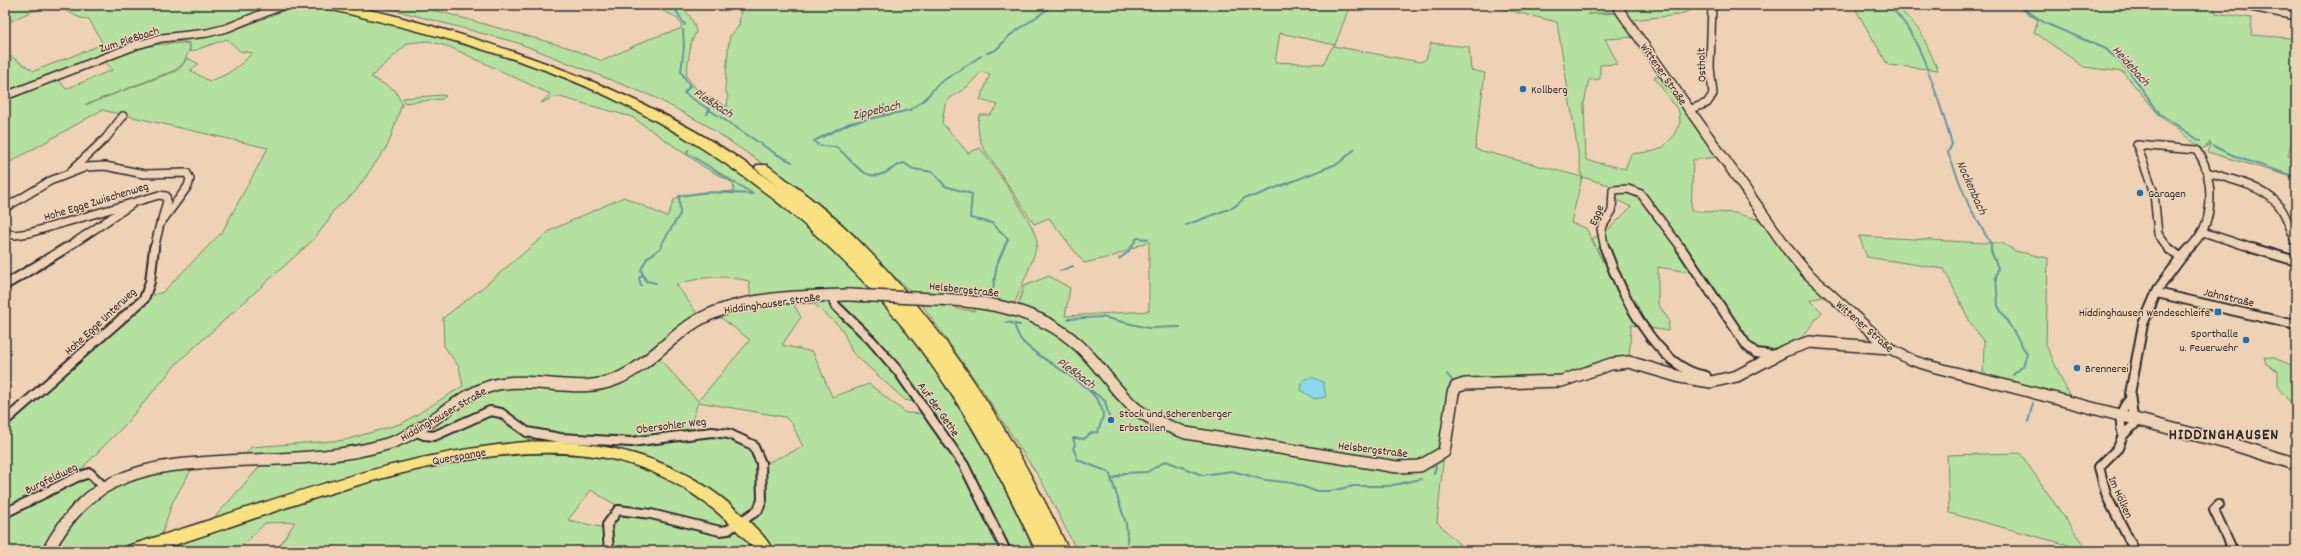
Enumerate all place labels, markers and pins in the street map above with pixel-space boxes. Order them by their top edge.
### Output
place label: Kollberg [1531,82,1568,99]
marker: Kollberg [1518,84,1528,94]
place label: Garagen [2148,186,2186,203]
marker: Garagen [2135,188,2145,198]
place label: Hiddinghausen Wendeschleife [2079,305,2210,322]
marker: Hiddinghausen Wendeschleife [2213,307,2223,317]
place label: Sporthalle u. Feuerwehr [2180,326,2239,357]
marker: Sporthalle u. Feuerwehr [2241,335,2251,345]
place label: Brennerei [2085,361,2129,378]
marker: Brennerei [2072,363,2082,373]
place label: Stock und Scherenberger Erbstollen [1119,406,1232,437]
marker: Stock und Scherenberger Erbstollen [1106,415,1116,425]

